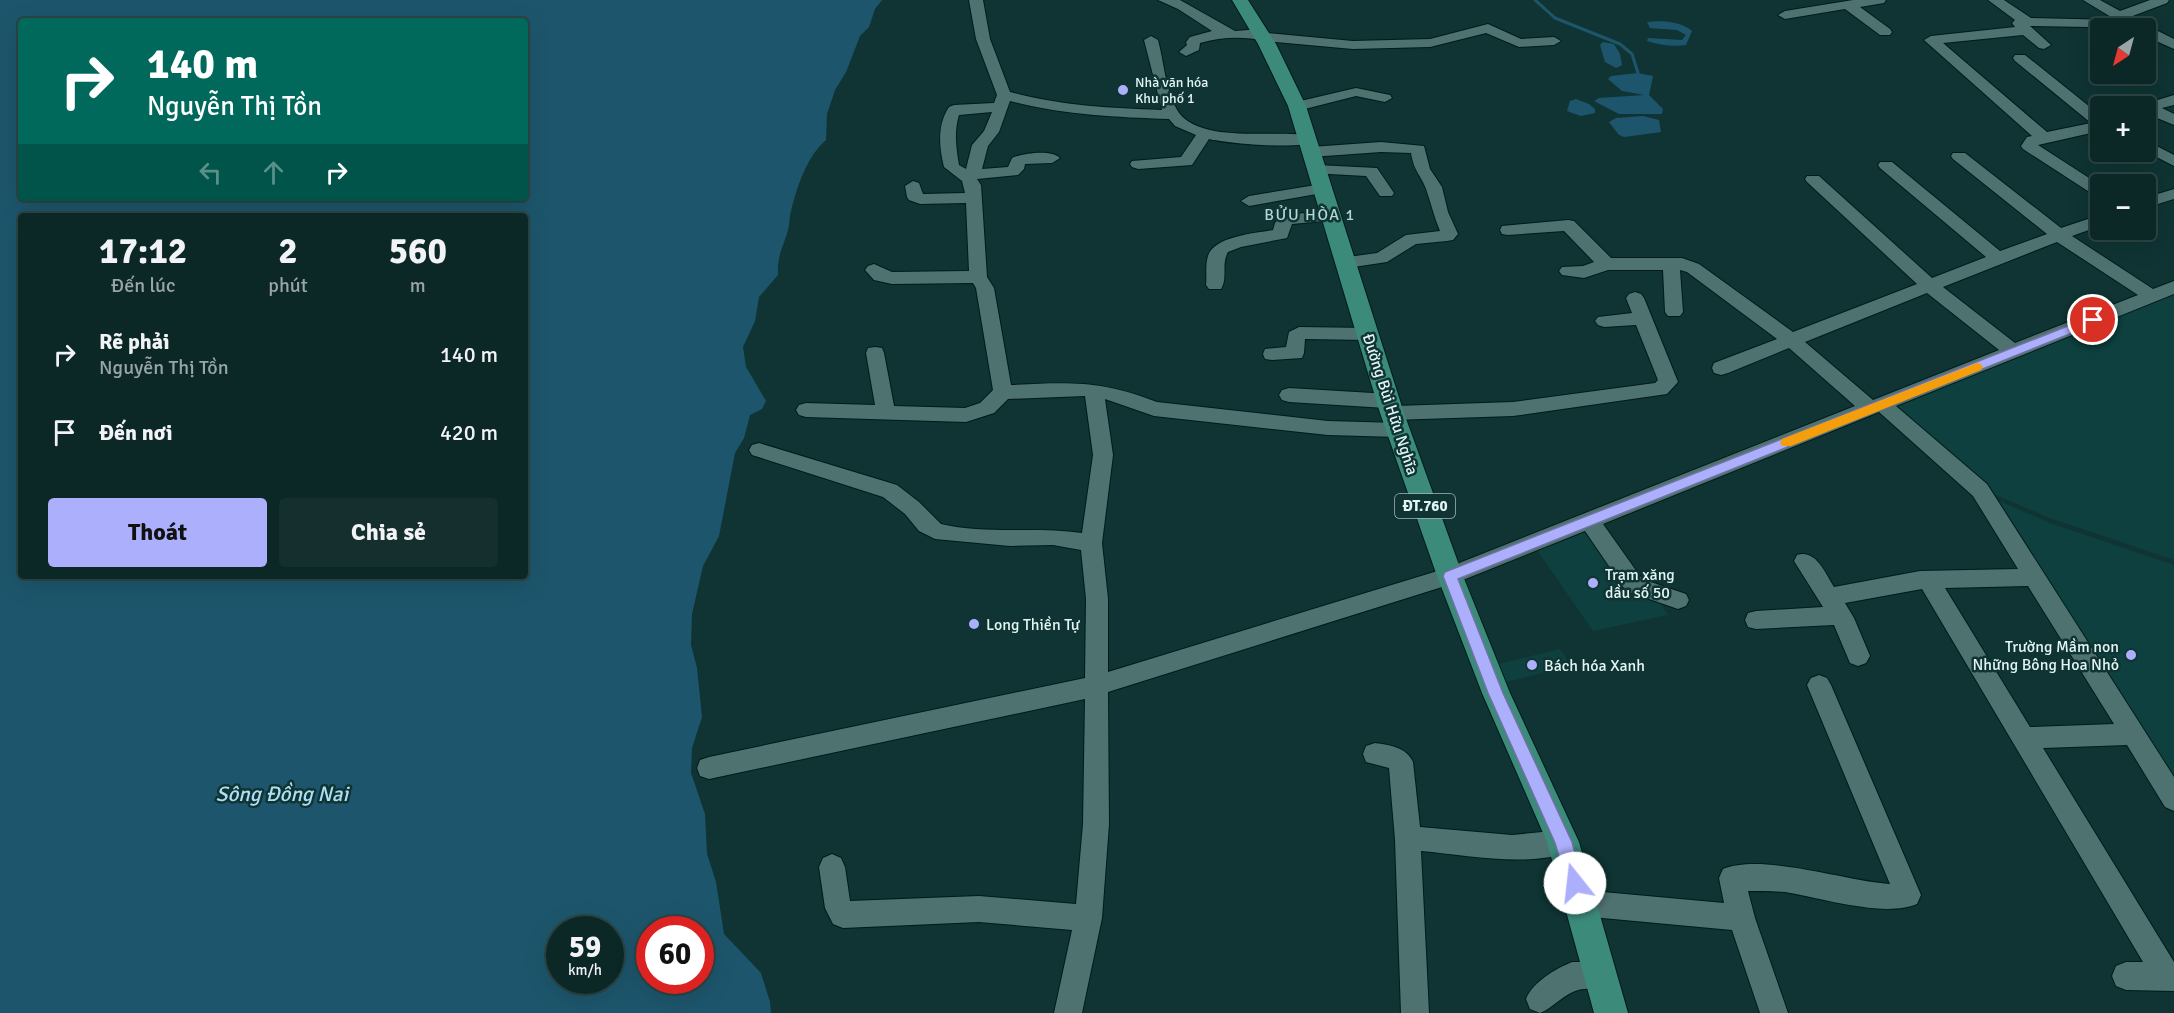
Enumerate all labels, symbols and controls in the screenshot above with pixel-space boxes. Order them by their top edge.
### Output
north arrow [2090,18,2156,84]
map controls [2090,18,2156,240]
text: 140 m [147,39,258,90]
icon: right [48,42,126,120]
place label: Nhà văn hóa Khu phố 1 [1135,74,1208,107]
marker: Nhà văn hóa Khu phố 1 [1116,83,1130,97]
text: Nguyễn Thị Tồn [147,90,322,123]
button: + [2090,96,2156,162]
icon: left [194,156,227,189]
icon: ahead [257,156,290,189]
icon: right [320,156,353,189]
button: − [2090,174,2156,240]
district label: BỬU HÒA 1 [1264,205,1356,225]
text: 17:12 [99,229,187,274]
text: 2 [278,229,298,274]
text: 560 [389,229,447,274]
text: Đến lúc [111,273,175,298]
text: phút [268,273,308,298]
text: m [410,273,426,298]
pin [2067,294,2118,345]
icon: arrive [2076,303,2109,336]
text: Rẽ phải [99,328,170,355]
street label: Đường Bùi Hữu Nghĩa [1358,331,1422,477]
icon: right [48,338,81,371]
text: 140 m [440,341,498,368]
text: Nguyễn Thị Tồn [99,355,229,380]
icon: arrive [48,416,81,449]
text: Đến nơi [99,419,173,446]
text: 420 m [440,419,498,446]
road number: ĐT.760 [1395,494,1455,518]
button: Thoát [48,498,267,567]
button: Chia sẻ [279,498,498,567]
place label: Trạm xăng dầu số 50 [1605,565,1675,603]
marker: Trạm xăng dầu số 50 [1586,576,1600,590]
place label: Long Thiền Tự [986,615,1081,635]
marker: Long Thiền Tự [967,617,981,631]
place label: Trường Mầm non Những Bông Hoa Nhỏ [1972,637,2119,675]
marker: Trường Mầm non Những Bông Hoa Nhỏ [2124,648,2138,662]
place label: Bách hóa Xanh [1544,656,1645,676]
marker: Bách hóa Xanh [1525,658,1539,672]
water label: Sông Đồng Nai [216,781,351,807]
position arrow [1543,851,1607,915]
speed limit sign: 60 [636,916,714,994]
text: 59 [569,929,601,966]
text: km/h [568,961,602,979]

